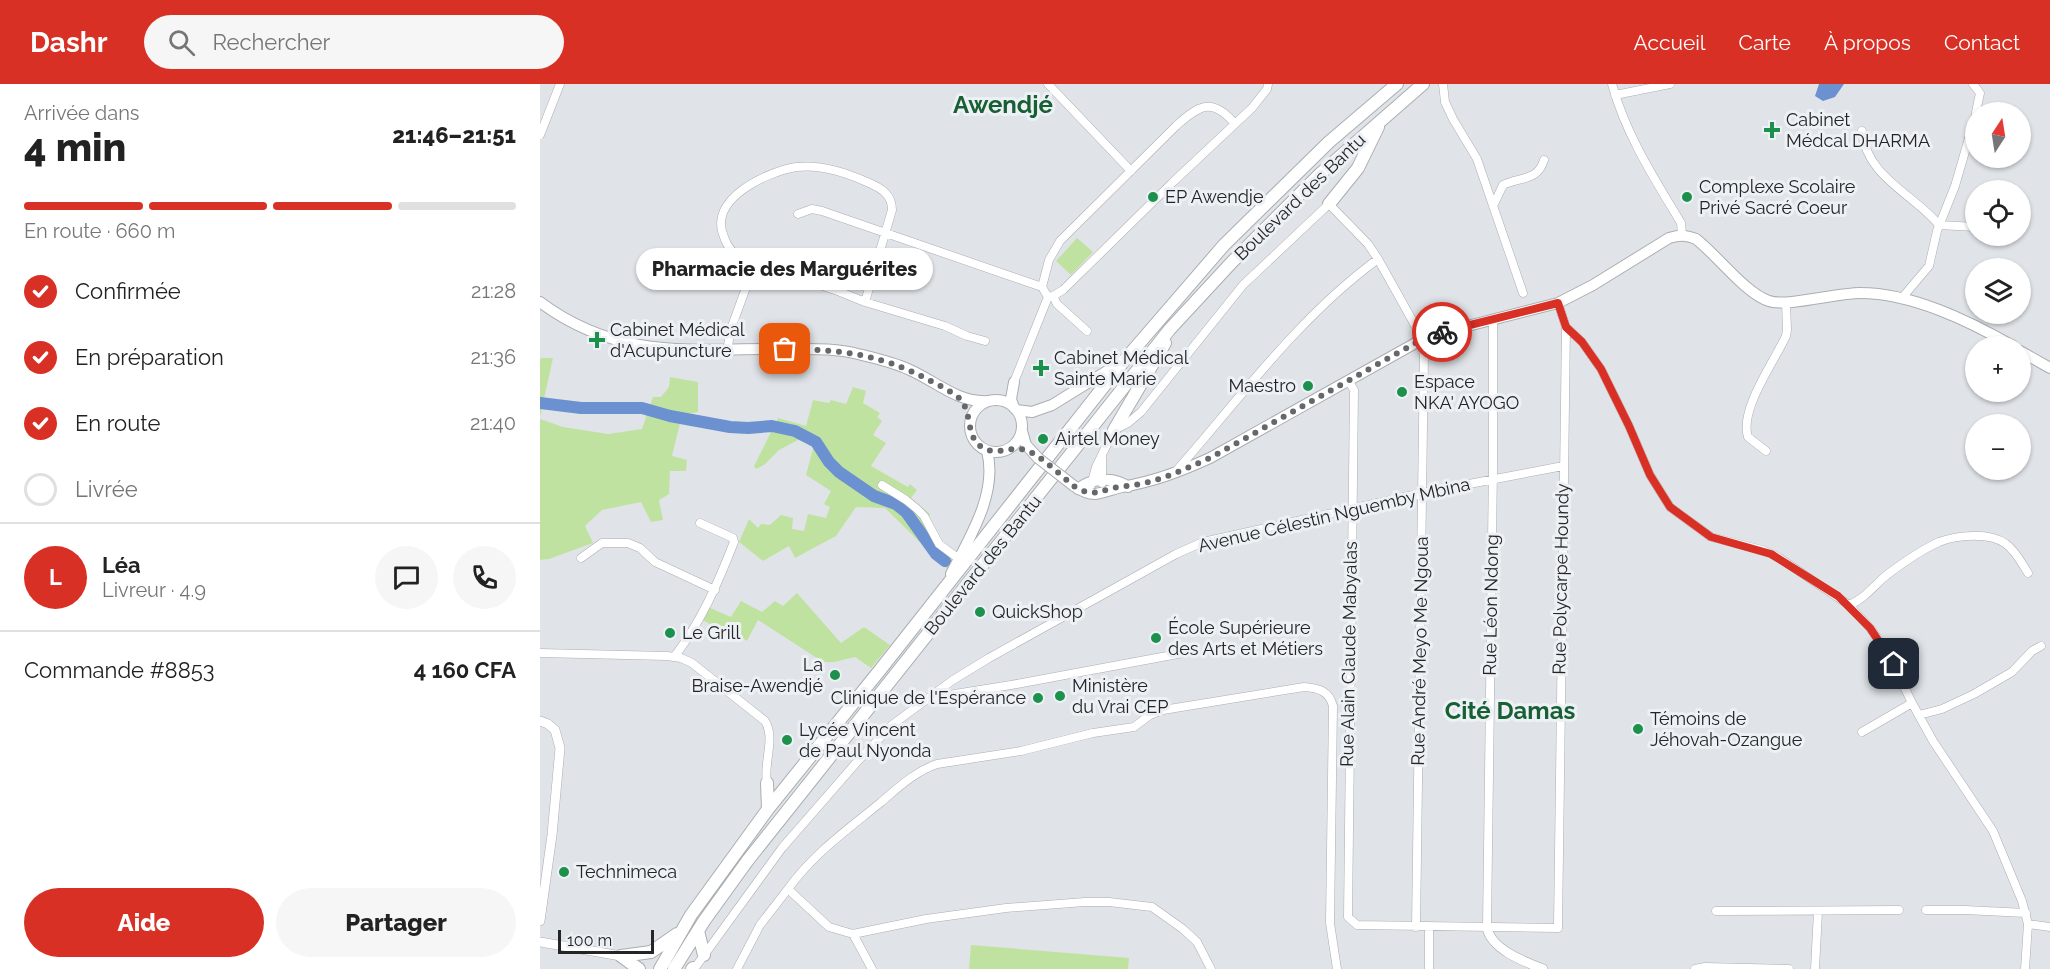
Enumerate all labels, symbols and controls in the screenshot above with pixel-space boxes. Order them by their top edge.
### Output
search box [144,15,564,69]
text: Dashr [30,26,108,59]
icon: search [165,26,198,59]
text: Rechercher [213,29,330,55]
text: Accueil [1634,30,1706,55]
text: Carte [1739,30,1791,55]
text: À propos [1824,30,1911,55]
text: Contact [1944,30,2020,55]
district label: Awendjé [953,90,1053,119]
text: Arrivée dans [24,101,139,125]
north arrow [1965,102,2031,168]
map controls [1965,102,2031,480]
place label: Cabinet Médcal DHARMA [1786,109,1930,151]
marker: Cabinet Médcal DHARMA [1763,121,1781,139]
text: 21:46–21:51 [392,122,516,148]
text: 4 min [24,124,127,170]
street label: Boulevard des Bantu [1230,129,1369,264]
place label: Complexe Scolaire Privé Sacré Coeur [1699,176,1856,218]
button: locate [1965,180,2031,246]
place label: EP Awendje [1165,186,1264,207]
marker: EP Awendje [1146,190,1160,204]
marker: Complexe Scolaire Privé Sacré Coeur [1680,190,1694,204]
text: En route · 660 m [24,219,175,243]
callout: Pharmacie des Marguérites [637,247,934,289]
text: Pharmacie des Marguérites [652,257,917,281]
button: layers [1965,258,2031,324]
icon: check [24,275,57,308]
text: Confirmée [75,278,181,304]
text: 21:28 [471,279,516,303]
courier [1412,302,1472,362]
icon: bike [1426,316,1459,349]
place label: Cabinet Médical d'Acupuncture [610,319,745,361]
pin [759,323,810,374]
marker: Cabinet Médical d'Acupuncture [588,331,606,349]
icon: bag [768,332,801,365]
button: + [1965,336,2031,402]
icon: check [24,341,57,374]
text: En préparation [75,344,224,370]
text: 21:36 [471,345,516,369]
place label: Cabinet Médical Sainte Marie [1054,347,1189,389]
marker: Cabinet Médical Sainte Marie [1032,359,1050,377]
place label: Espace NKA' AYOGO [1414,371,1519,413]
place label: Maestro [1228,375,1296,396]
marker: Maestro [1301,379,1315,393]
marker: Espace NKA' AYOGO [1395,385,1409,399]
icon: check [24,407,57,440]
text: En route [75,410,160,436]
text: 21:40 [470,411,516,435]
button: − [1965,414,2031,480]
place label: Airtel Money [1055,428,1160,449]
marker: Airtel Money [1036,432,1050,446]
street label: Avenue Célestin Nguemby Mbina [1196,473,1472,556]
text: Livrée [75,476,138,502]
street label: Rue Polycarpe Houndy [1548,483,1573,675]
street label: Boulevard des Bantu [920,491,1045,639]
street label: Rue Léon Ndong [1479,534,1502,676]
street label: Rue André Meyo Me Ngoua [1407,536,1432,766]
street label: Rue Alain Claude Mabyalas [1336,541,1361,767]
button: chat [375,546,438,609]
button: phone [453,546,516,609]
text: Léa [102,552,141,578]
text: L [49,564,62,590]
text: Livreur · 4.9 [102,578,206,602]
place label: QuickShop [992,601,1083,622]
marker: QuickShop [973,605,987,619]
place label: École Supérieure des Arts et Métiers [1168,616,1323,659]
place label: Le Grill [682,622,740,643]
marker: Le Grill [663,626,677,640]
marker: École Supérieure des Arts et Métiers [1149,631,1163,645]
pin [1868,638,1919,689]
icon: home [1877,647,1910,680]
place label: La Braise-Awendjé [691,654,823,696]
text: Commande #8853 [24,657,214,683]
text: 4 160 CFA [414,657,516,683]
marker: La Braise-Awendjé [828,668,842,682]
place label: Ministère du Vrai CEP [1072,675,1168,717]
place label: Clinique de l'Espérance [831,687,1026,708]
marker: Ministère du Vrai CEP [1053,689,1067,703]
marker: Clinique de l'Espérance [1031,691,1045,705]
district label: Cité Damas [1445,696,1575,725]
place label: Témoins de Jéhovah-Ozangue [1650,708,1803,750]
place label: Lycée Vincent de Paul Nyonda [799,719,931,761]
marker: Témoins de Jéhovah-Ozangue [1631,722,1645,736]
marker: Lycée Vincent de Paul Nyonda [780,733,794,747]
place label: Technimeca [576,861,677,882]
marker: Technimeca [557,865,571,879]
button: Aide [24,888,264,957]
button: Partager [276,888,516,957]
scale bar [558,927,654,954]
text: 100 m [567,931,612,950]

